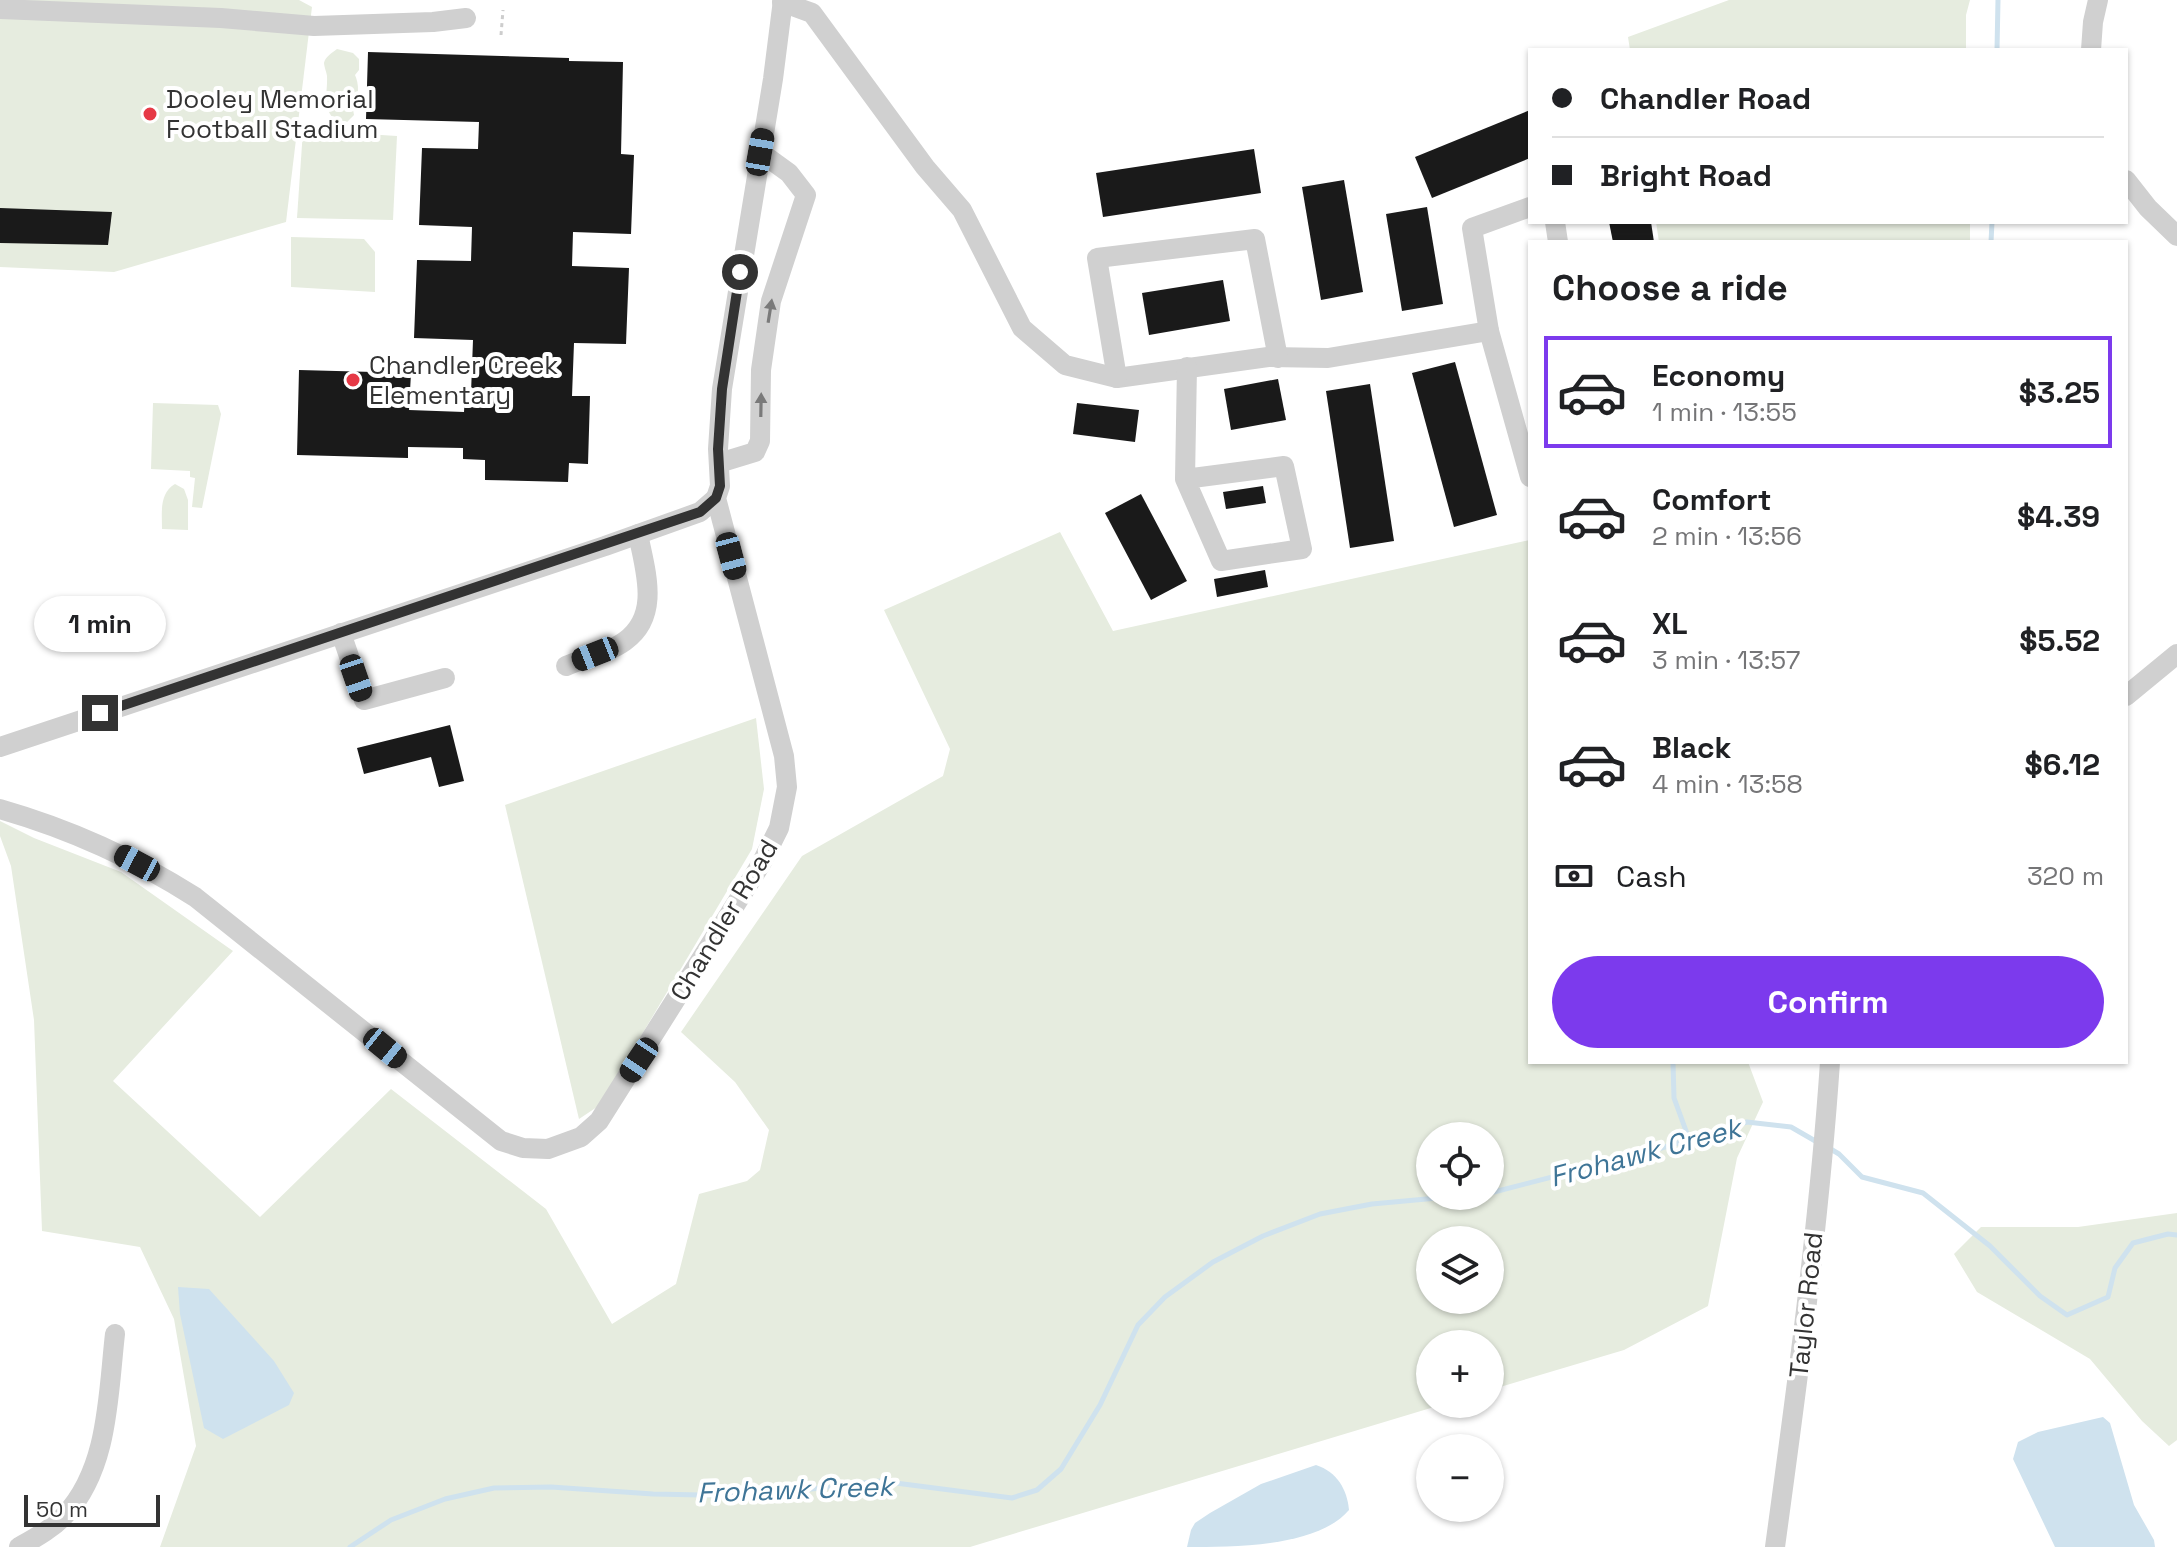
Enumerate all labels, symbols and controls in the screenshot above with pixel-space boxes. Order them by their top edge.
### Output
text: Chandler Road [1600,79,1811,118]
place label: Dooley Memorial Football Stadium [166,82,378,146]
marker: Dooley Memorial Football Stadium [141,105,159,123]
car [744,126,776,178]
text: Bright Road [1600,156,1772,195]
route start [722,254,758,290]
text: Choose a ride [1552,265,1788,311]
one-way arrow [764,298,777,323]
place label: Chandler Creek Elementary [369,348,558,412]
icon: car [1556,356,1628,428]
text: Economy [1652,356,1785,395]
marker: Chandler Creek Elementary [344,371,362,389]
text: $3.25 [2019,373,2100,412]
one-way arrow [754,392,767,417]
text: 1 min · 13:55 [1652,395,1797,429]
icon: car [1556,480,1628,552]
text: Comfort [1652,480,1771,519]
text: $4.39 [2017,497,2100,536]
text: 2 min · 13:56 [1652,519,1802,553]
car [713,530,749,582]
callout: 1 min [34,597,166,653]
icon: car [1556,604,1628,676]
text: XL [1652,604,1688,643]
text: 1 min [68,607,132,641]
text: $5.52 [2019,621,2100,660]
car [568,634,622,674]
text: 3 min · 13:57 [1652,643,1800,677]
car [337,651,375,705]
route end [82,695,118,731]
icon: car [1556,728,1628,800]
text: Black [1652,728,1731,767]
text: $6.12 [2025,745,2100,784]
text: 4 min · 13:58 [1652,767,1803,801]
street label: Chandler Road [662,833,786,1007]
car [110,841,164,885]
icon: cash [1552,854,1596,898]
text: Cash [1616,857,1687,896]
text: 320 m [2027,859,2104,893]
button: Confirm [1552,956,2104,1048]
car [359,1024,411,1072]
car [616,1033,662,1087]
water label: Frohawk Creek [1545,1108,1747,1195]
map controls [1416,1122,1504,1522]
button: locate [1416,1122,1504,1210]
button: layers [1416,1226,1504,1314]
street label: Taylor Road [1781,1230,1831,1380]
button: + [1416,1330,1504,1418]
button: − [1416,1434,1504,1522]
water label: Frohawk Creek [696,1467,897,1510]
scale bar [24,1491,160,1527]
text: 50 m [36,1495,88,1523]

